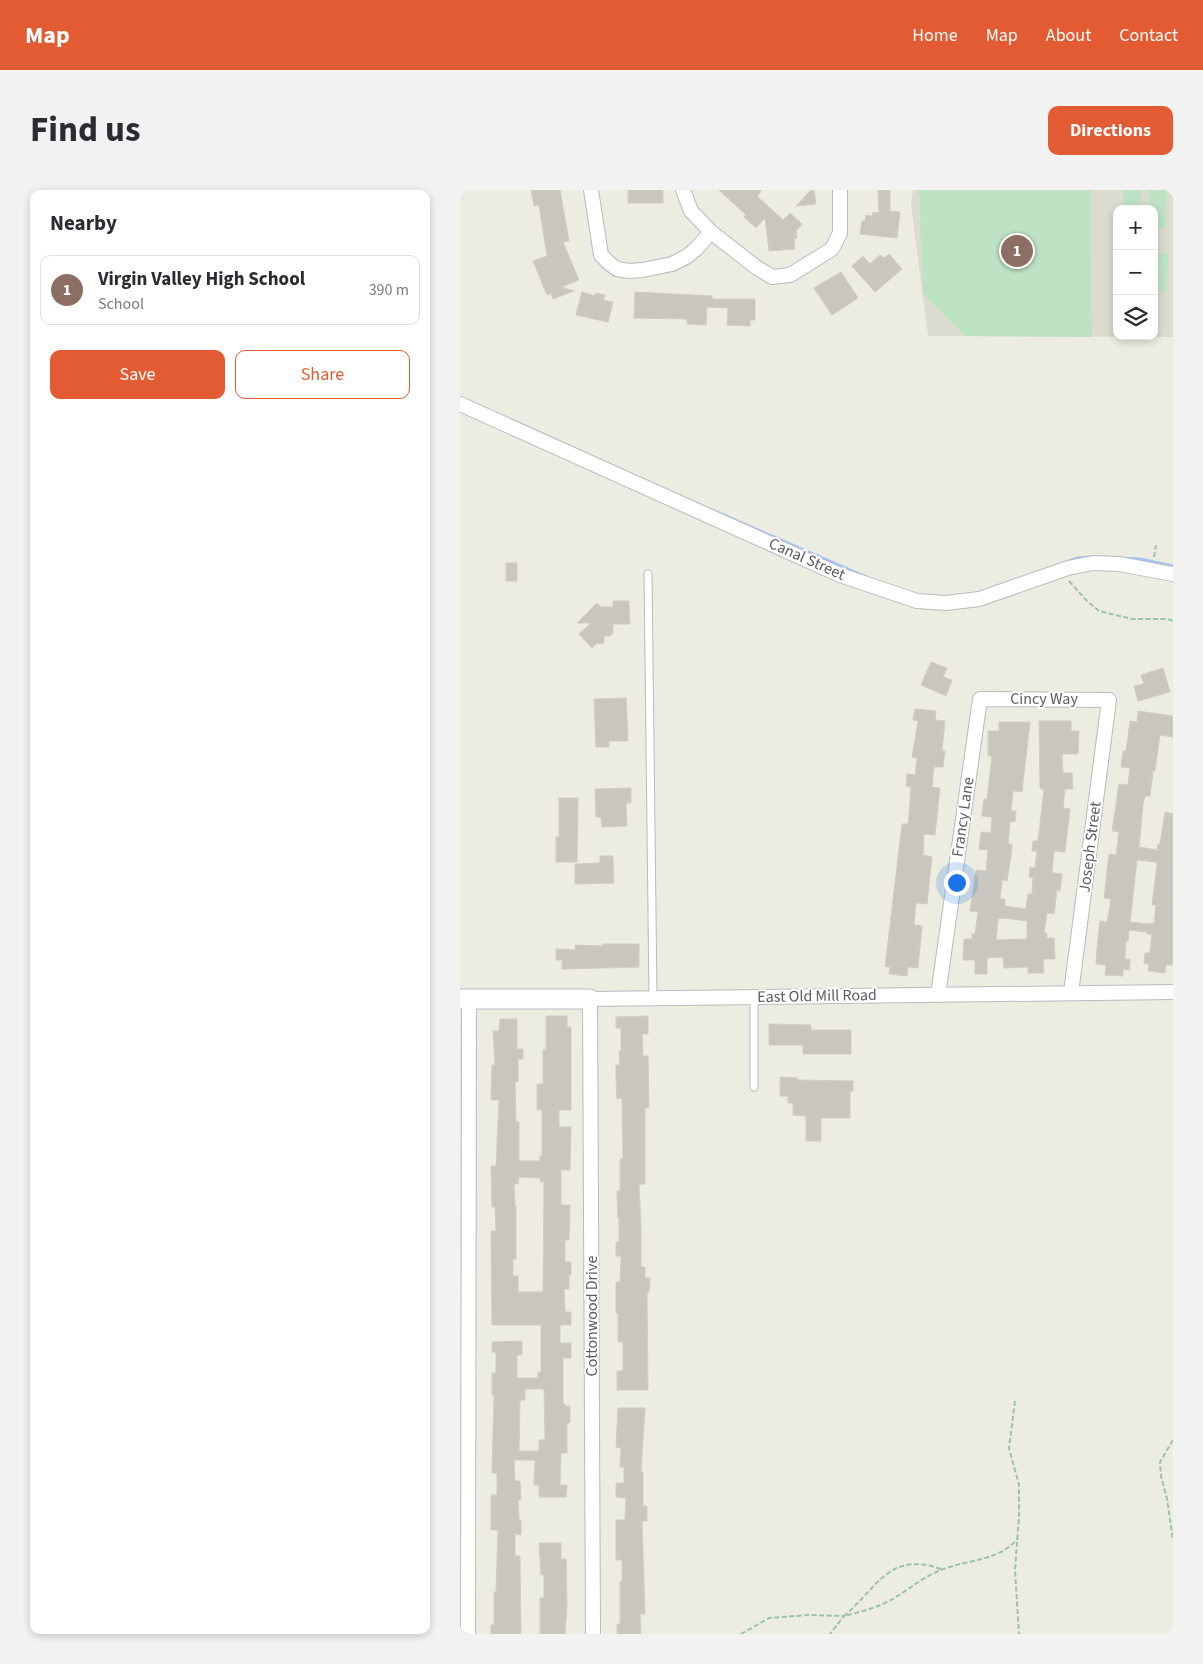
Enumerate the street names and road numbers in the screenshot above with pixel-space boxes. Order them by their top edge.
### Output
street label: Canal Street [765,532,849,586]
street label: Cincy Way [1010,688,1078,710]
street label: Francy Lane [947,776,979,858]
street label: Joseph Street [1073,800,1107,894]
street label: East Old Mill Road [757,984,877,1008]
street label: Cottonwood Drive [581,1256,603,1376]

